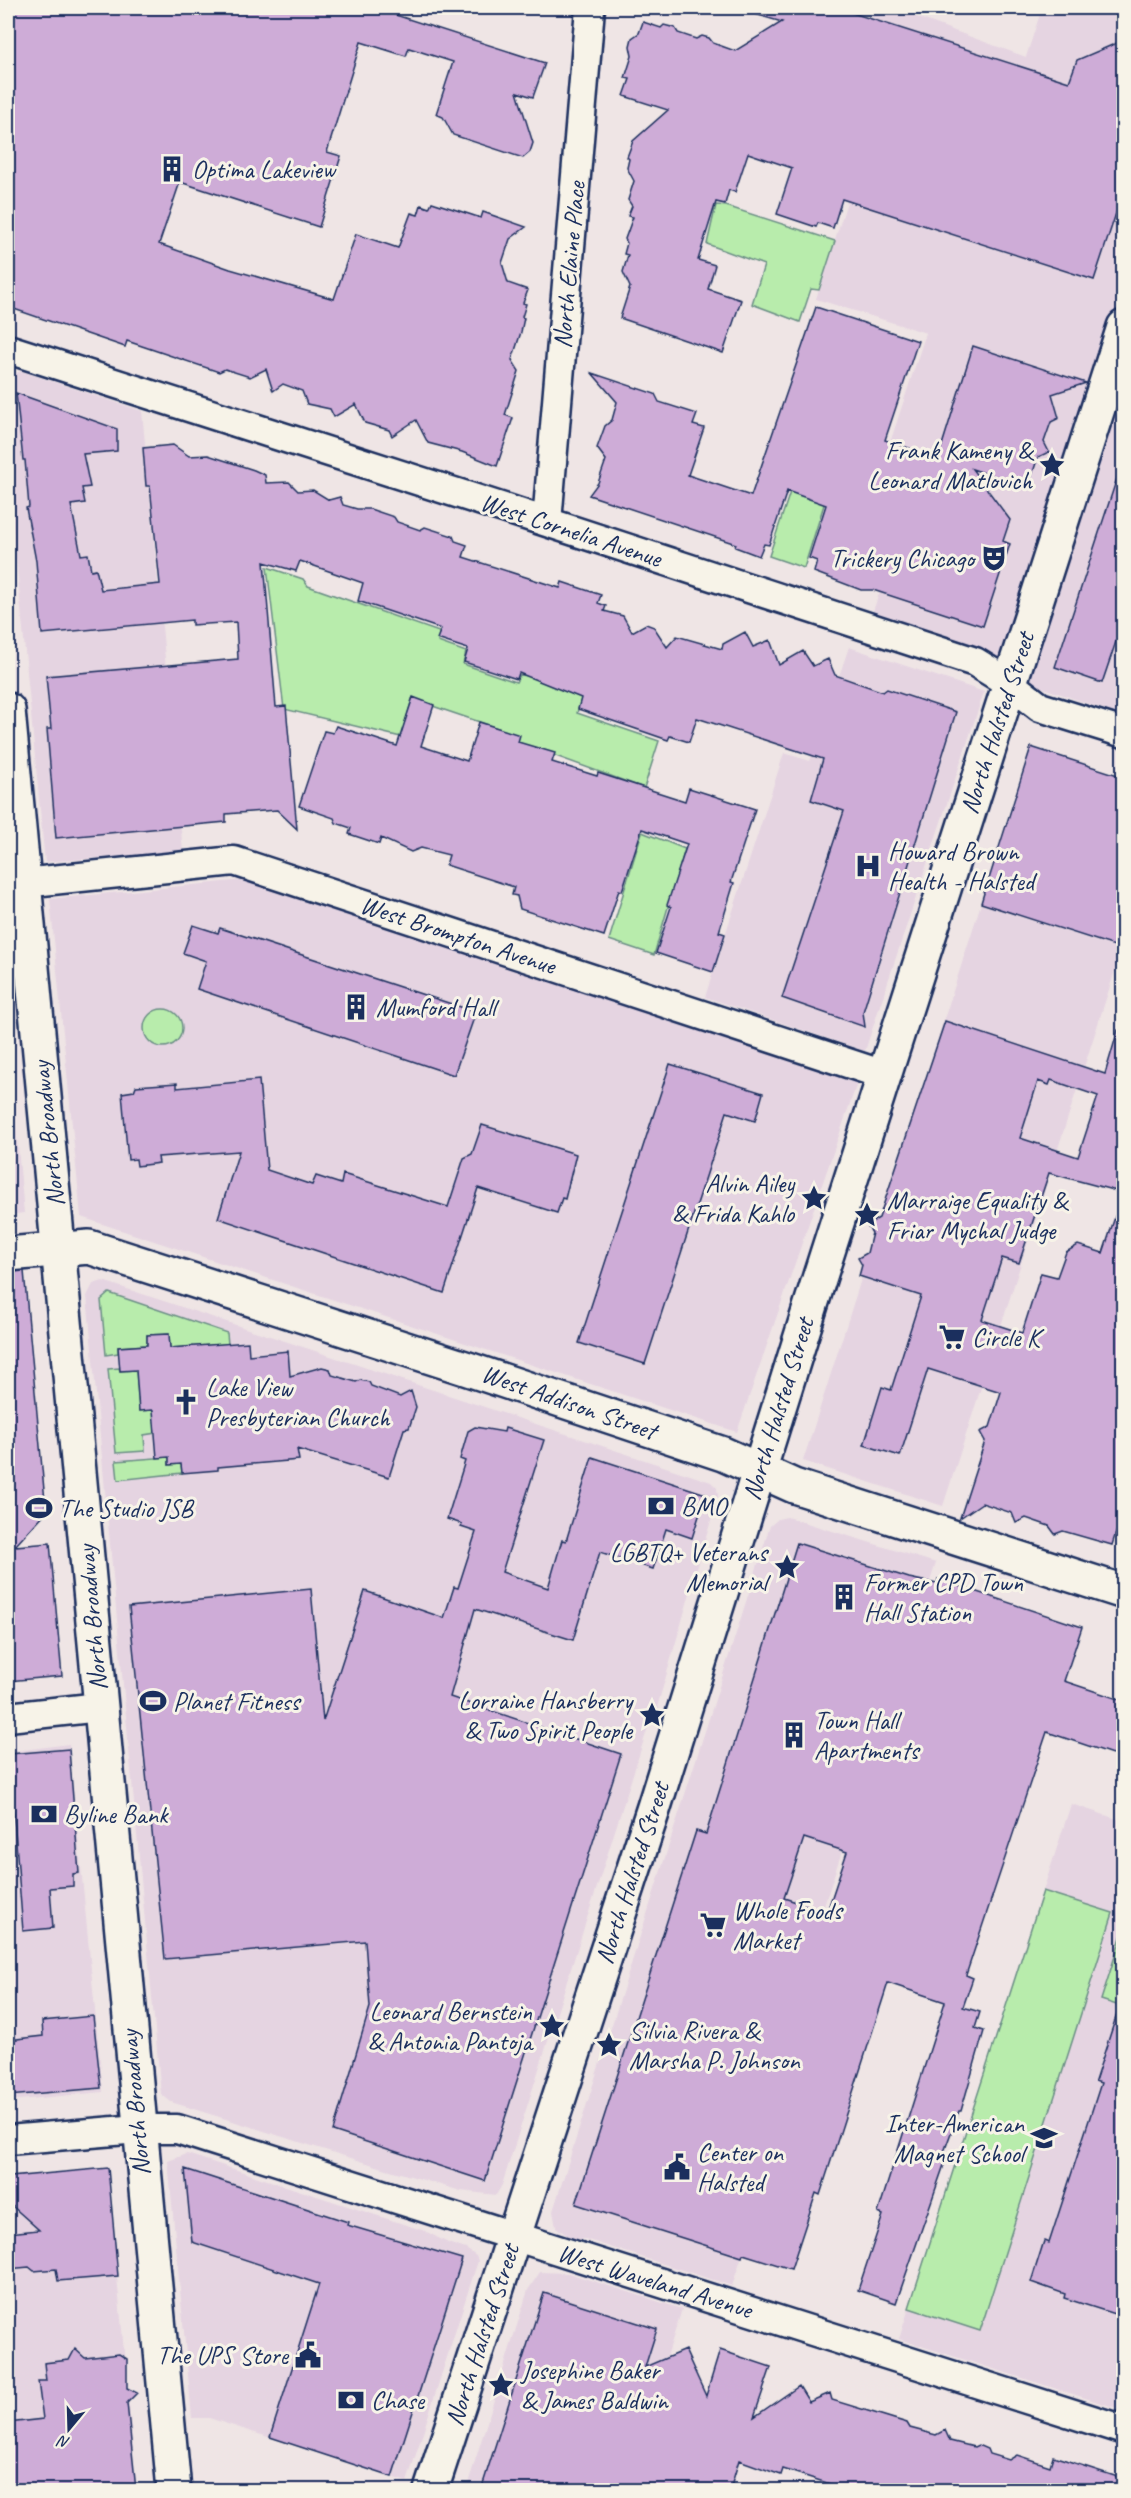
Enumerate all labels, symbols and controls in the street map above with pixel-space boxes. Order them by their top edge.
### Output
place label: Optima Lakeview [192,153,338,186]
building icon: Optima Lakeview [157,154,187,184]
street label: North Elaine Place [545,179,593,350]
place label: Frank Kameny & Leonard Matlovich [868,434,1035,497]
place icon: Frank Kameny & Leonard Matlovich [1037,450,1067,480]
street label: West Cornelia Avenue [476,485,667,575]
place label: Trickery Chicago [830,542,977,575]
theatre icon: Trickery Chicago [979,543,1009,573]
street label: North Halsted Street [952,626,1043,818]
place label: Howard Brown Health - Halsted [888,835,1038,898]
hospital icon: Howard Brown Health - Halsted [853,851,883,881]
street label: West Brompton Avenue [356,888,561,983]
place label: Mumford Hall [376,991,500,1024]
building icon: Mumford Hall [341,992,371,1022]
street label: North Broadway [24,1057,72,1208]
place label: Alvin Ailey & Frida Kahlo [672,1167,796,1230]
place icon: Alvin Ailey & Frida Kahlo [799,1183,829,1213]
place label: Marraige Equality & Friar Mychal Judge [887,1184,1070,1247]
place icon: Marraige Equality & Friar Mychal Judge [852,1200,882,1230]
street label: North Halsted Street [735,1312,822,1504]
place label: Circle K [972,1321,1045,1354]
supermarket icon: Circle K [937,1322,967,1352]
street label: West Addison Street [477,1357,664,1448]
place label: Lake View Presbyterian Church [206,1371,391,1434]
church icon: Lake View Presbyterian Church [171,1387,201,1417]
place label: BMO [681,1490,729,1523]
bank icon: BMO [646,1491,676,1521]
place label: The Studio JSB [59,1492,195,1525]
sports icon: The Studio JSB [24,1493,54,1523]
place label: LGBTQ+ Veterans Memorial [610,1536,772,1599]
street label: North Broadway [69,1542,115,1692]
place icon: LGBTQ+ Veterans Memorial [772,1552,802,1582]
place label: Former CPD Town Hall Station [864,1566,1023,1629]
building icon: Former CPD Town Hall Station [829,1582,859,1612]
place label: Lorraine Hansberry & Two Spirit People [458,1684,634,1747]
place label: Planet Fitness [173,1685,301,1718]
sports icon: Planet Fitness [138,1686,168,1716]
place icon: Lorraine Hansberry & Two Spirit People [637,1700,667,1730]
place label: Town Hall Apartments [814,1704,921,1767]
building icon: Town Hall Apartments [779,1720,809,1750]
street label: North Halsted Street [587,1776,678,1968]
place label: Byline Bank [64,1798,169,1831]
bank icon: Byline Bank [29,1799,59,1829]
place label: Whole Foods Market [733,1894,844,1957]
supermarket icon: Whole Foods Market [698,1910,728,1940]
place label: Leonard Bernstein & Antonia Pantoja [367,1995,534,2058]
place icon: Leonard Bernstein & Antonia Pantoja [537,2011,567,2041]
place label: Silvia Rivera & Marsha P. Johnson [629,2014,801,2077]
street label: North Broadway [112,2027,158,2177]
place icon: Silvia Rivera & Marsha P. Johnson [594,2030,624,2060]
place label: Inter-American Magnet School [885,2107,1029,2170]
school or university icon: Inter-American Magnet School [1029,2123,1059,2153]
place label: Center on Halsted [697,2136,784,2199]
public building icon: Center on Halsted [662,2152,692,2182]
street label: West Waveland Avenue [554,2236,758,2327]
street label: North Halsted Street [437,2238,528,2430]
place label: The UPS Store [157,2339,290,2372]
public building icon: The UPS Store [293,2340,323,2370]
place label: Josephine Baker & James Baldwin [519,2354,669,2417]
place icon: Josephine Baker & James Baldwin [486,2370,516,2400]
place label: Chase [371,2384,426,2417]
bank icon: Chase [336,2385,366,2415]
north arrow [39,2399,99,2459]
text: N [54,2430,72,2453]

